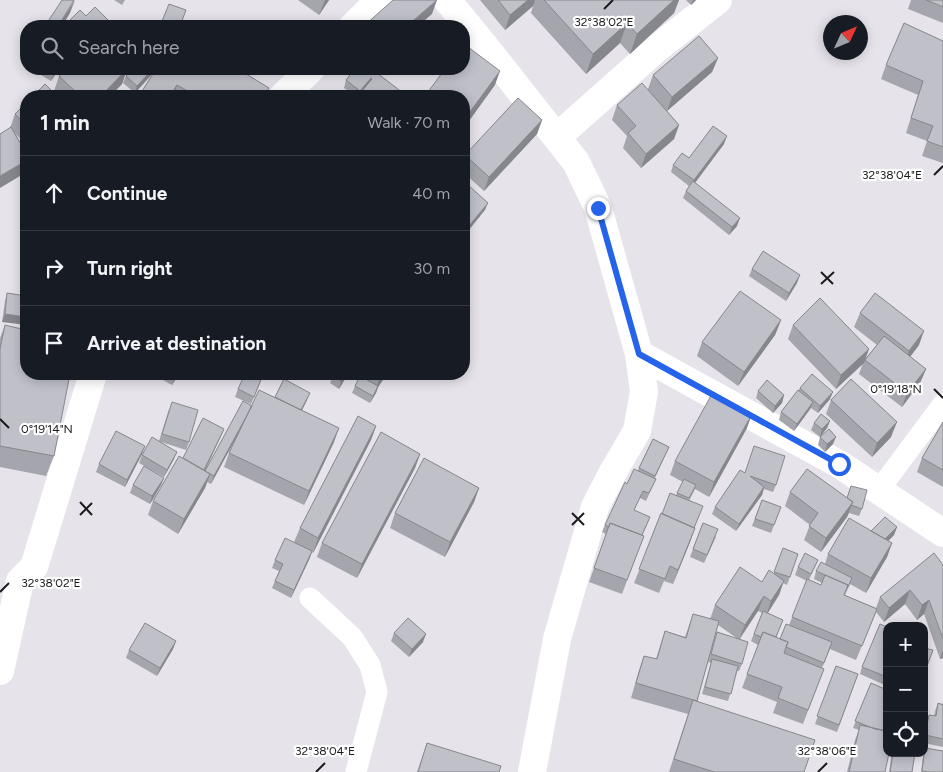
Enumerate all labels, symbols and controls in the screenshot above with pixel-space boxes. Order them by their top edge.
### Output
text: 32°38'02"E [574,15,634,29]
north arrow [823,15,868,60]
search box [20,20,470,75]
icon: search [38,34,66,62]
text: Search here [78,36,180,59]
text: 1 min [40,110,90,135]
text: Walk · 70 m [367,113,450,132]
text: 32°38'04"E [862,168,922,182]
icon: ahead [40,179,68,207]
text: Continue [87,182,167,205]
text: 40 m [412,184,450,203]
route end [587,197,610,220]
icon: right [40,254,68,282]
text: Turn right [87,257,173,280]
text: 30 m [413,259,450,278]
icon: arrive [40,329,68,357]
text: Arrive at destination [87,332,266,355]
text: 0°19'18"N [870,382,922,396]
text: 0°19'14"N [21,422,73,436]
route start [828,453,851,476]
text: 32°38'02"E [21,576,81,590]
map controls [883,622,928,757]
button: + [883,622,928,667]
button: − [883,667,928,712]
button: locate [883,712,928,757]
text: 32°38'04"E [295,744,355,758]
text: 32°38'06"E [797,744,857,758]

